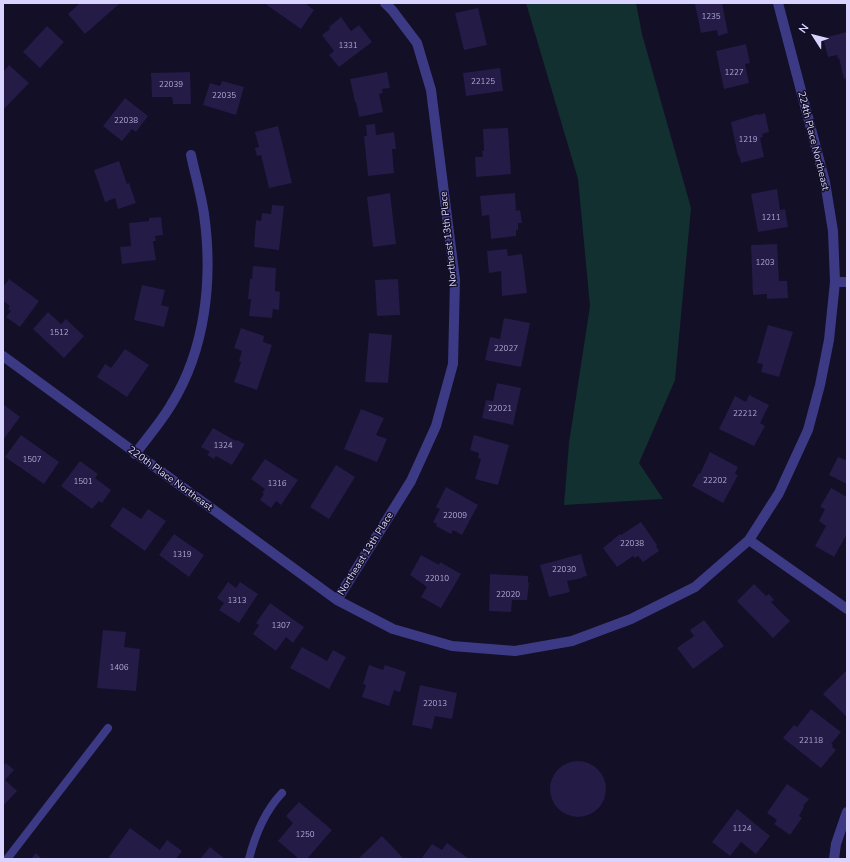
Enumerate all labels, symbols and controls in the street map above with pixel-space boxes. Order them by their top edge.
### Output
house number: 1235 [701,12,721,22]
north arrow [794,16,834,56]
text: N [795,21,812,36]
house number: 1331 [338,41,358,51]
house number: 1227 [724,68,744,78]
house number: 22125 [471,77,495,87]
house number: 22039 [159,80,183,90]
street label: 224th Place Northeast [795,90,831,192]
house number: 22035 [212,91,236,101]
house number: 22038 [114,116,138,126]
house number: 1219 [738,135,758,145]
street label: Northeast 13th Place [438,191,460,287]
house number: 1211 [761,213,781,223]
house number: 1203 [755,258,775,268]
house number: 1512 [49,328,69,338]
house number: 22027 [494,344,518,354]
house number: 22021 [488,404,512,414]
house number: 22212 [733,409,757,419]
house number: 1324 [213,441,233,451]
street label: 220th Place Northeast [125,444,215,514]
house number: 1507 [22,455,42,465]
house number: 22202 [703,476,727,486]
house number: 1501 [73,477,93,487]
house number: 1316 [267,479,287,489]
street label: Northeast 13th Place [336,510,396,598]
house number: 22009 [443,511,467,521]
house number: 22038 [620,539,644,549]
house number: 1319 [172,550,192,560]
house number: 22030 [552,565,576,575]
house number: 22010 [425,574,449,584]
house number: 22020 [496,590,520,600]
house number: 1313 [227,596,247,606]
house number: 1307 [271,621,291,631]
house number: 1406 [109,663,129,673]
house number: 22013 [423,699,447,709]
house number: 22118 [799,736,823,746]
house number: 1124 [732,824,752,834]
house number: 1250 [295,830,315,840]

